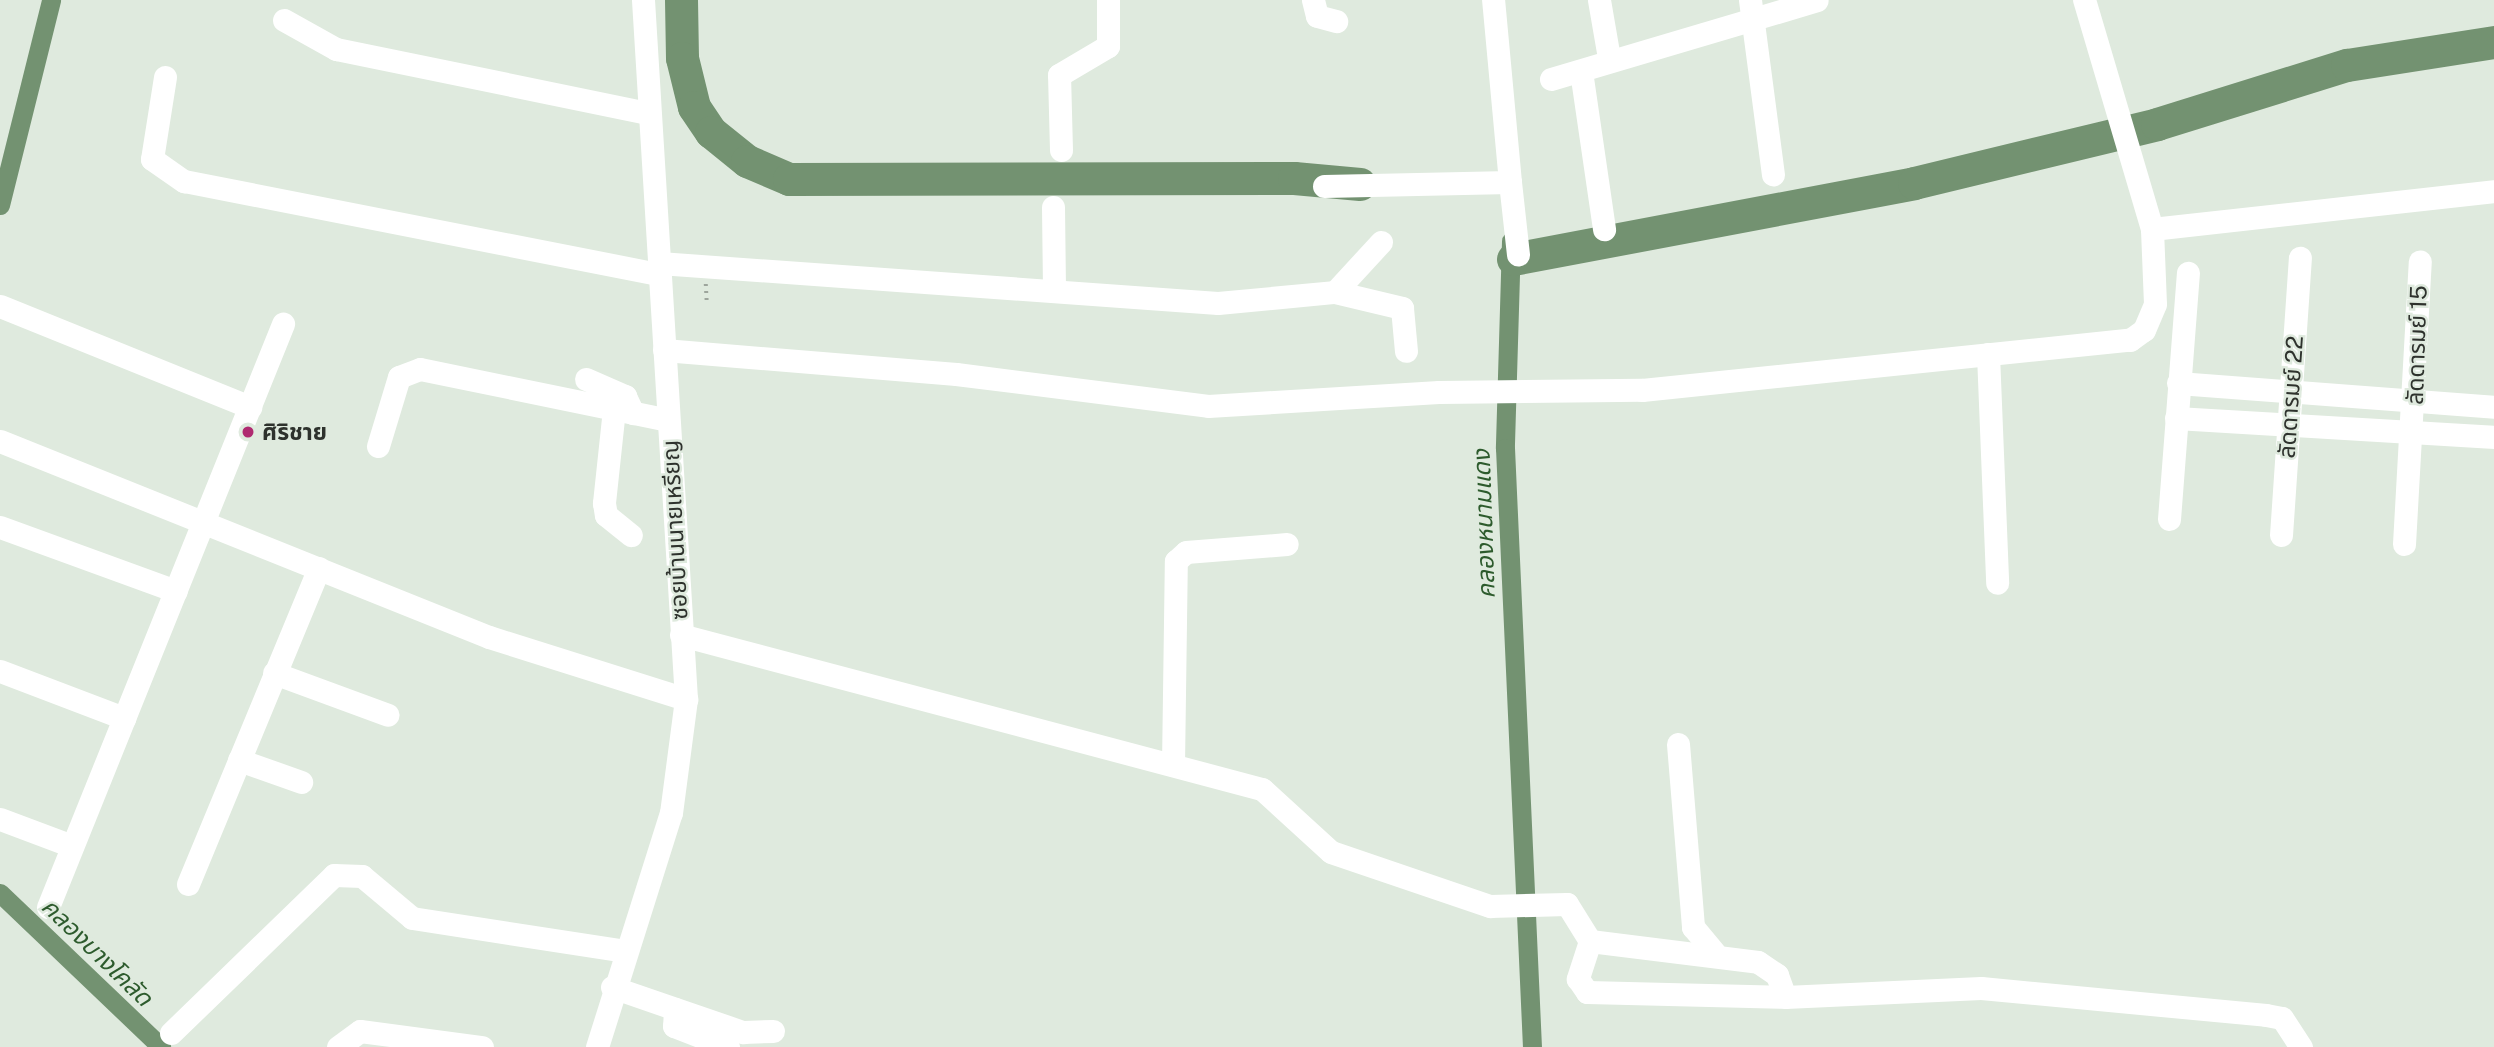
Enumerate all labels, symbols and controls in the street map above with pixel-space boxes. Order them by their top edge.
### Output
street label: ลัดดารมย์ 15 [2401,285,2433,405]
street label: ลัดดารมย์ 22 [2273,335,2309,459]
place label: ศิริชาย [262,418,327,446]
marker: ศิริชาย [240,424,256,440]
street label: ซอยบ้านนายเหรียญ [657,439,693,621]
water label: คลองหนามแดง [1467,449,1501,599]
water label: คลองบางโคลัด [36,892,158,1012]

